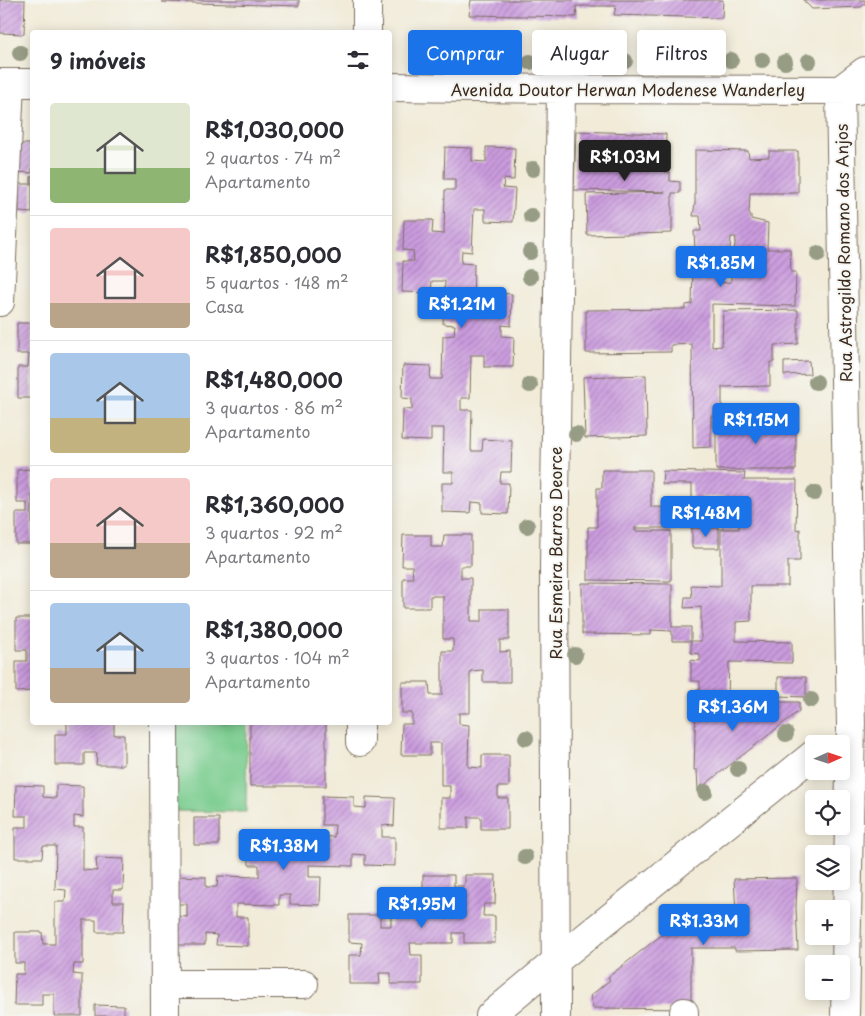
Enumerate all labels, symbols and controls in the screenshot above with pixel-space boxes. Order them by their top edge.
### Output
chip: Comprar [408,30,522,75]
chip: Alugar [532,30,627,75]
chip: Filtros [637,30,726,75]
text: 9 imóveis [50,44,146,76]
icon: filters [344,46,372,74]
street label: Avenida Doutor Herwan Modenese Wanderley [451,77,805,101]
text: R$1,030,000 [205,113,344,145]
icon: home [90,123,150,183]
street label: Rua Astrogildo Romano dos Anjos [829,124,857,382]
pin: R$1.03M [579,140,671,182]
text: R$1.03M [590,144,660,168]
text: 2 quartos · 74 m² [205,145,341,169]
text: Apartamento [205,169,310,193]
text: R$1,850,000 [205,238,342,270]
pin: R$1.85M [675,246,767,288]
icon: home [90,248,150,308]
text: R$1.85M [687,250,755,274]
text: 5 quartos · 148 m² [205,270,348,294]
pin: R$1.21M [416,286,508,329]
text: R$1.21M [429,291,495,315]
text: Casa [205,294,244,318]
text: R$1,480,000 [205,363,343,395]
icon: home [90,373,150,433]
text: 3 quartos · 86 m² [205,395,343,419]
pin: R$1.15M [710,402,802,445]
text: R$1.15M [723,407,789,431]
text: Apartamento [205,419,310,443]
street label: Rua Esmeira Barros Deorce [543,447,567,659]
text: R$1,360,000 [205,488,344,520]
pin: R$1.48M [660,496,752,538]
icon: home [90,498,150,558]
text: R$1.48M [672,500,740,524]
text: 3 quartos · 92 m² [205,520,343,544]
text: Apartamento [205,544,310,568]
text: R$1,380,000 [205,613,343,645]
icon: home [90,623,150,683]
text: 3 quartos · 104 m² [205,645,350,669]
text: Apartamento [205,669,310,693]
pin: R$1.36M [687,690,779,732]
text: R$1.36M [698,694,768,718]
north arrow [805,735,850,780]
map controls [805,735,850,1000]
button: locate [805,790,850,835]
pin: R$1.38M [238,828,330,871]
text: R$1.38M [250,833,318,857]
button: layers [805,845,850,890]
pin: R$1.95M [376,886,468,929]
text: R$1.95M [388,891,456,915]
button: + [805,900,850,945]
pin: R$1.33M [658,904,750,946]
text: R$1.33M [670,908,738,932]
button: − [805,955,850,1000]

